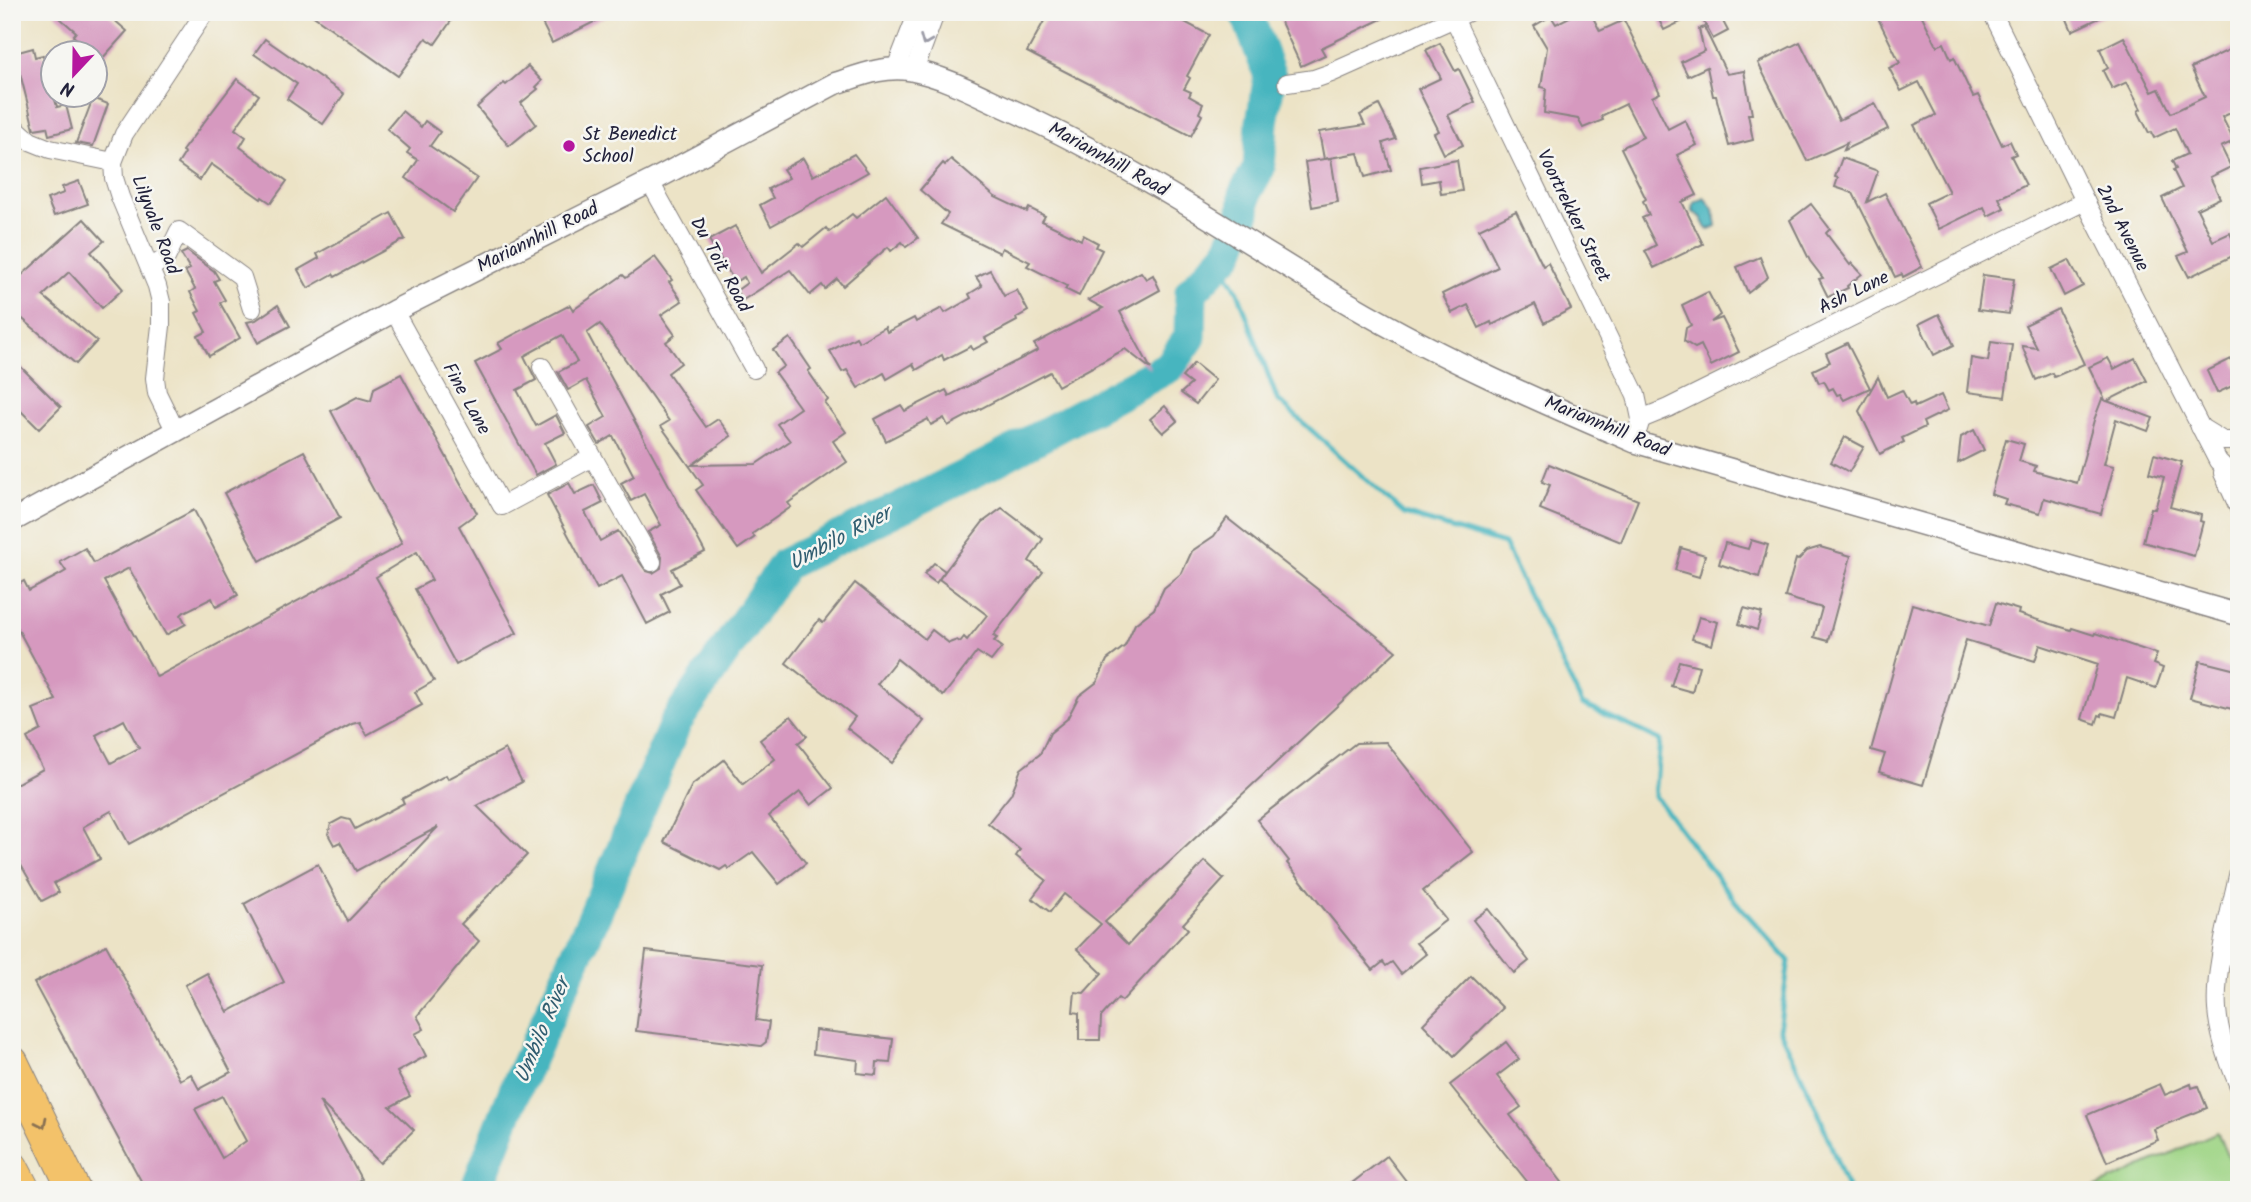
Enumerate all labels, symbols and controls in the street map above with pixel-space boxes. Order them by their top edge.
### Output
one-way arrow [919,34,933,46]
north arrow [38,38,108,108]
text: N [57,72,80,104]
street label: Mariannhill Road [1042,114,1174,206]
place label: St Benedict School [583,120,678,172]
marker: St Benedict School [561,138,577,154]
street label: Voortrekker Street [1528,145,1618,288]
street label: Lilyvale Road [122,171,188,280]
street label: 2nd Avenue [2087,179,2157,277]
street label: Mariannhill Road [472,194,605,282]
street label: Du Toit Road [681,212,759,319]
street label: Ash Lane [1814,263,1895,323]
street label: Fine Lane [434,357,498,441]
street label: Mariannhill Road [1539,388,1675,466]
water label: Umbilo River [783,496,900,580]
water label: Umbilo River [506,970,581,1088]
one-way arrow [34,1116,48,1128]

